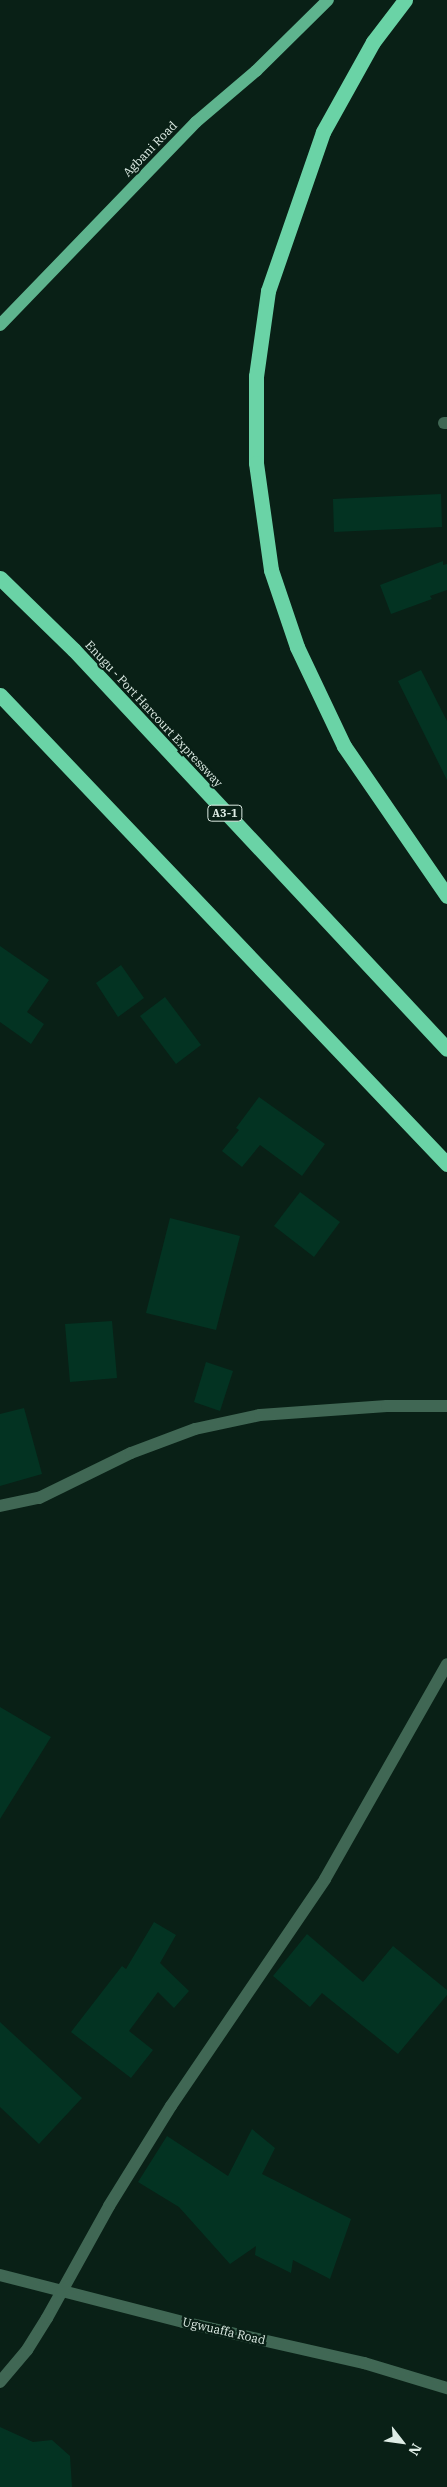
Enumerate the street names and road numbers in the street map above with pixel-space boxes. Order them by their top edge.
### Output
street label: Agbani Road [120,118,180,180]
street label: Enugu - Port Harcourt Expressway [82,638,226,790]
road number: A3-1 [206,804,244,821]
street label: Ugwuaffa Road [181,2314,267,2348]

